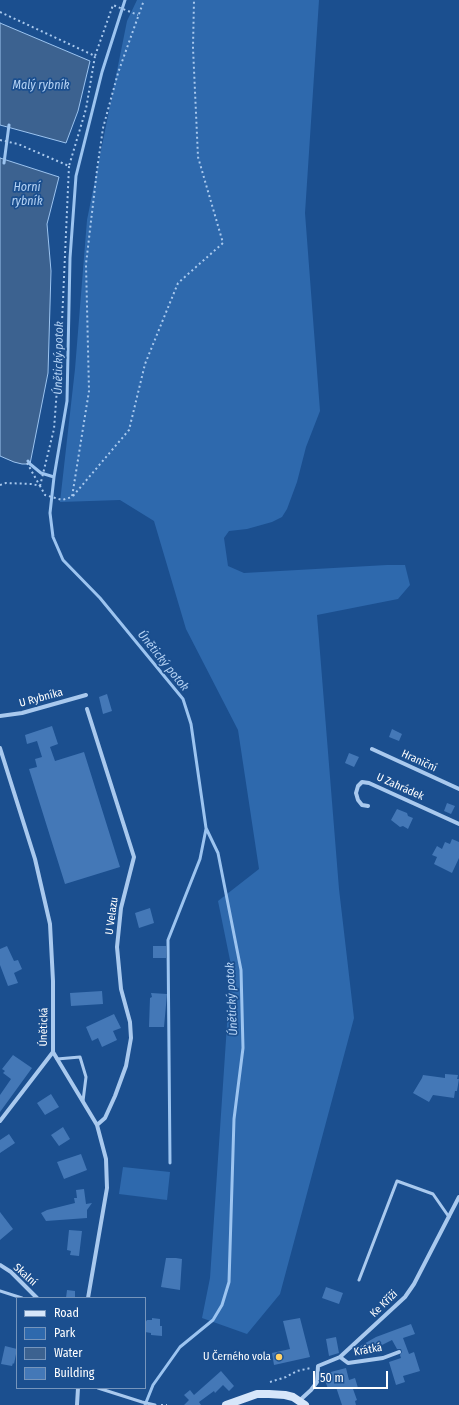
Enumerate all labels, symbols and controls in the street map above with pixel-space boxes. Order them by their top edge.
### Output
water label: Malý rybník [13,79,69,93]
water label: Horní rybník [11,181,43,209]
water label: Únětický potok [51,321,67,395]
water label: Únětický potok [134,628,192,694]
street label: U Rybníka [18,686,64,710]
street label: Hraniční [399,747,439,775]
street label: U Zahrádek [374,771,426,803]
street label: U Velazu [103,896,121,936]
water label: Únětický potok [223,962,241,1036]
street label: Únětická [37,1007,51,1047]
street label: Skalní [10,1261,40,1289]
street label: Ke Kříži [367,1288,401,1320]
legend [16,1297,146,1389]
text: Road [54,1306,79,1320]
text: Park [54,1326,75,1340]
street label: Krátká [353,1341,383,1359]
text: Water [54,1346,82,1360]
place label: U Černého vola [203,1350,271,1364]
marker: U Černého vola [274,1352,284,1362]
scale bar [315,1363,390,1389]
text: Building [54,1366,94,1380]
text: 50 m [320,1371,344,1385]

